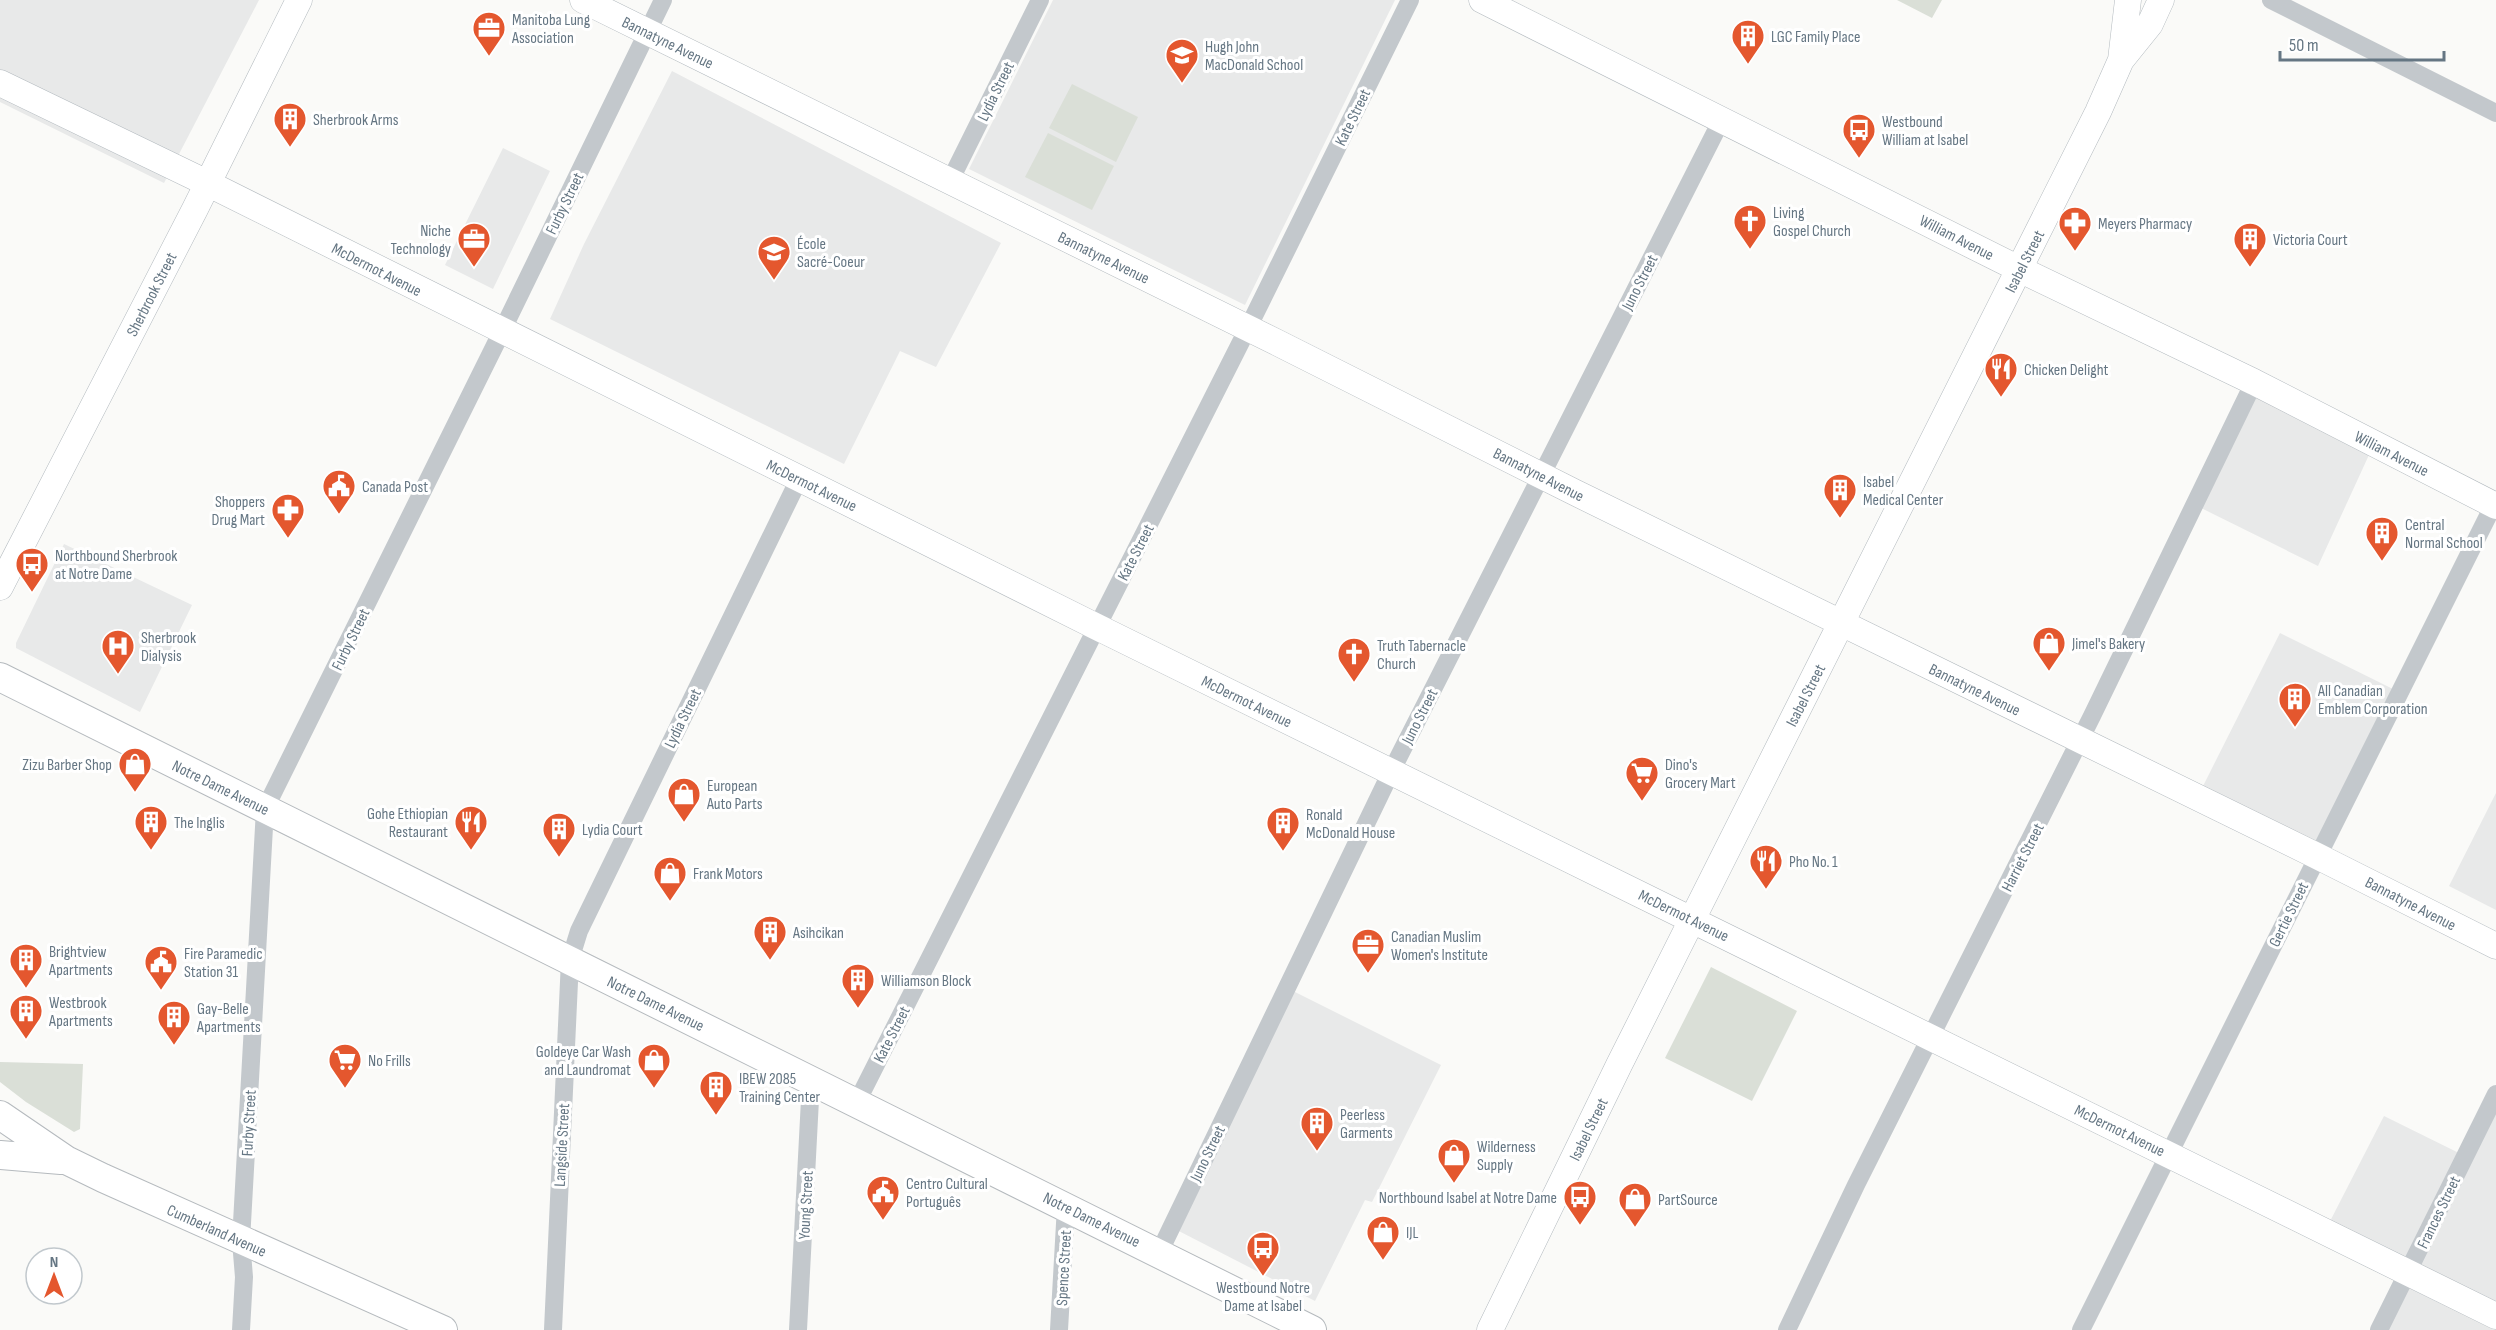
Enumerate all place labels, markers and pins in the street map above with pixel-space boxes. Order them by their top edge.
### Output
office icon: Manitoba Lung Association [471,10,507,57]
place label: Manitoba Lung Association [511,11,590,48]
building icon: LGC Family Place [1730,18,1766,65]
place label: LGC Family Place [1771,28,1861,47]
school or university icon: Hugh John MacDonald School [1164,37,1200,84]
place label: Hugh John MacDonald School [1205,38,1303,75]
building icon: Sherbrook Arms [272,101,308,148]
place label: Sherbrook Arms [313,111,399,130]
bus stop icon: Westbound William at Isabel [1841,112,1877,159]
place label: Westbound William at Isabel [1882,113,1968,150]
church icon: Living Gospel Church [1732,203,1768,250]
place label: Living Gospel Church [1773,204,1851,241]
pharmacy icon: Meyers Pharmacy [2057,205,2093,252]
place label: Meyers Pharmacy [2098,215,2192,234]
office icon: Niche Technology [456,221,492,268]
building icon: Victoria Court [2232,221,2268,268]
place label: Niche Technology [391,222,451,259]
place label: Victoria Court [2273,231,2348,250]
school or university icon: École Sacré-Coeur [756,234,792,281]
place label: École Sacré-Coeur [797,235,865,272]
restaurant icon: Chicken Delight [1983,351,2019,398]
place label: Chicken Delight [2024,361,2109,380]
public building icon: Canada Post [321,468,357,515]
building icon: Isabel Medical Center [1822,472,1858,519]
place label: Isabel Medical Center [1863,473,1944,510]
place label: Canada Post [362,478,428,497]
pharmacy icon: Shoppers Drug Mart [270,492,306,539]
place label: Shoppers Drug Mart [212,493,265,530]
building icon: Central Normal School [2364,515,2400,562]
place label: Central Normal School [2405,516,2483,553]
bus stop icon: Northbound Sherbrook at Notre Dame [14,546,50,593]
place label: Northbound Sherbrook at Notre Dame [55,547,177,584]
shop icon: Jimel's Bakery [2031,625,2067,672]
hospital icon: Sherbrook Dialysis [100,628,136,675]
place label: Sherbrook Dialysis [141,629,196,666]
place label: Jimel's Bakery [2071,635,2145,654]
church icon: Truth Tabernacle Church [1336,636,1372,683]
place label: Truth Tabernacle Church [1377,637,1466,674]
building icon: All Canadian Emblem Corporation [2277,681,2313,728]
place label: All Canadian Emblem Corporation [2317,682,2428,719]
shop icon: Zizu Barber Shop [117,746,153,793]
supermarket icon: Dino's Grocery Mart [1624,755,1660,802]
place label: Zizu Barber Shop [22,756,112,775]
place label: Dino's Grocery Mart [1665,756,1736,793]
shop icon: European Auto Parts [666,776,702,823]
place label: European Auto Parts [706,777,763,814]
building icon: The Inglis [133,804,169,851]
restaurant icon: Gohe Ethiopian Restaurant [453,804,489,851]
place label: Gohe Ethiopian Restaurant [367,805,448,842]
building icon: Ronald McDonald House [1265,805,1301,852]
place label: Ronald McDonald House [1306,806,1395,843]
building icon: Lydia Court [541,811,577,858]
place label: The Inglis [174,814,225,833]
place label: Lydia Court [582,821,643,840]
restaurant icon: Pho No. 1 [1748,843,1784,890]
place label: Pho No. 1 [1789,853,1838,872]
shop icon: Frank Motors [652,855,688,902]
place label: Frank Motors [693,865,763,884]
building icon: Asihcikan [752,914,788,961]
place label: Asihcikan [792,924,844,943]
office icon: Canadian Muslim Women's Institute [1350,927,1386,974]
place label: Canadian Muslim Women's Institute [1391,928,1488,965]
building icon: Brightview Apartments [8,942,44,989]
place label: Brightview Apartments [48,943,113,980]
public building icon: Fire Paramedic Station 31 [143,944,179,991]
place label: Fire Paramedic Station 31 [184,945,263,982]
building icon: Williamson Block [840,962,876,1009]
place label: Williamson Block [881,972,971,991]
building icon: Westbrook Apartments [8,993,44,1040]
place label: Westbrook Apartments [48,994,113,1031]
building icon: Gay-Belle Apartments [156,999,192,1046]
place label: Gay-Belle Apartments [196,1000,261,1037]
supermarket icon: No Frills [327,1042,363,1089]
shop icon: Goldeye Car Wash and Laundromat [636,1042,672,1089]
place label: Goldeye Car Wash and Laundromat [536,1043,631,1080]
place label: No Frills [368,1052,411,1071]
building icon: IBEW 2085 Training Center [698,1069,734,1116]
place label: IBEW 2085 Training Center [739,1070,821,1107]
building icon: Peerless Garments [1299,1105,1335,1152]
place label: Peerless Garments [1340,1106,1393,1143]
shop icon: Wilderness Supply [1436,1137,1472,1184]
place label: Wilderness Supply [1477,1138,1536,1175]
public building icon: Centro Cultural Português [865,1174,901,1221]
place label: Centro Cultural Português [906,1175,988,1212]
bus stop icon: Northbound Isabel at Notre Dame [1562,1179,1598,1226]
shop icon: PartSource [1617,1181,1653,1228]
place label: Northbound Isabel at Notre Dame [1379,1189,1557,1208]
place label: PartSource [1658,1191,1718,1210]
shop icon: IJL [1365,1214,1401,1261]
place label: IJL [1406,1224,1419,1243]
bus stop icon: Westbound Notre Dame at Isabel [1245,1230,1281,1277]
place label: Westbound Notre Dame at Isabel [1216,1279,1310,1316]

